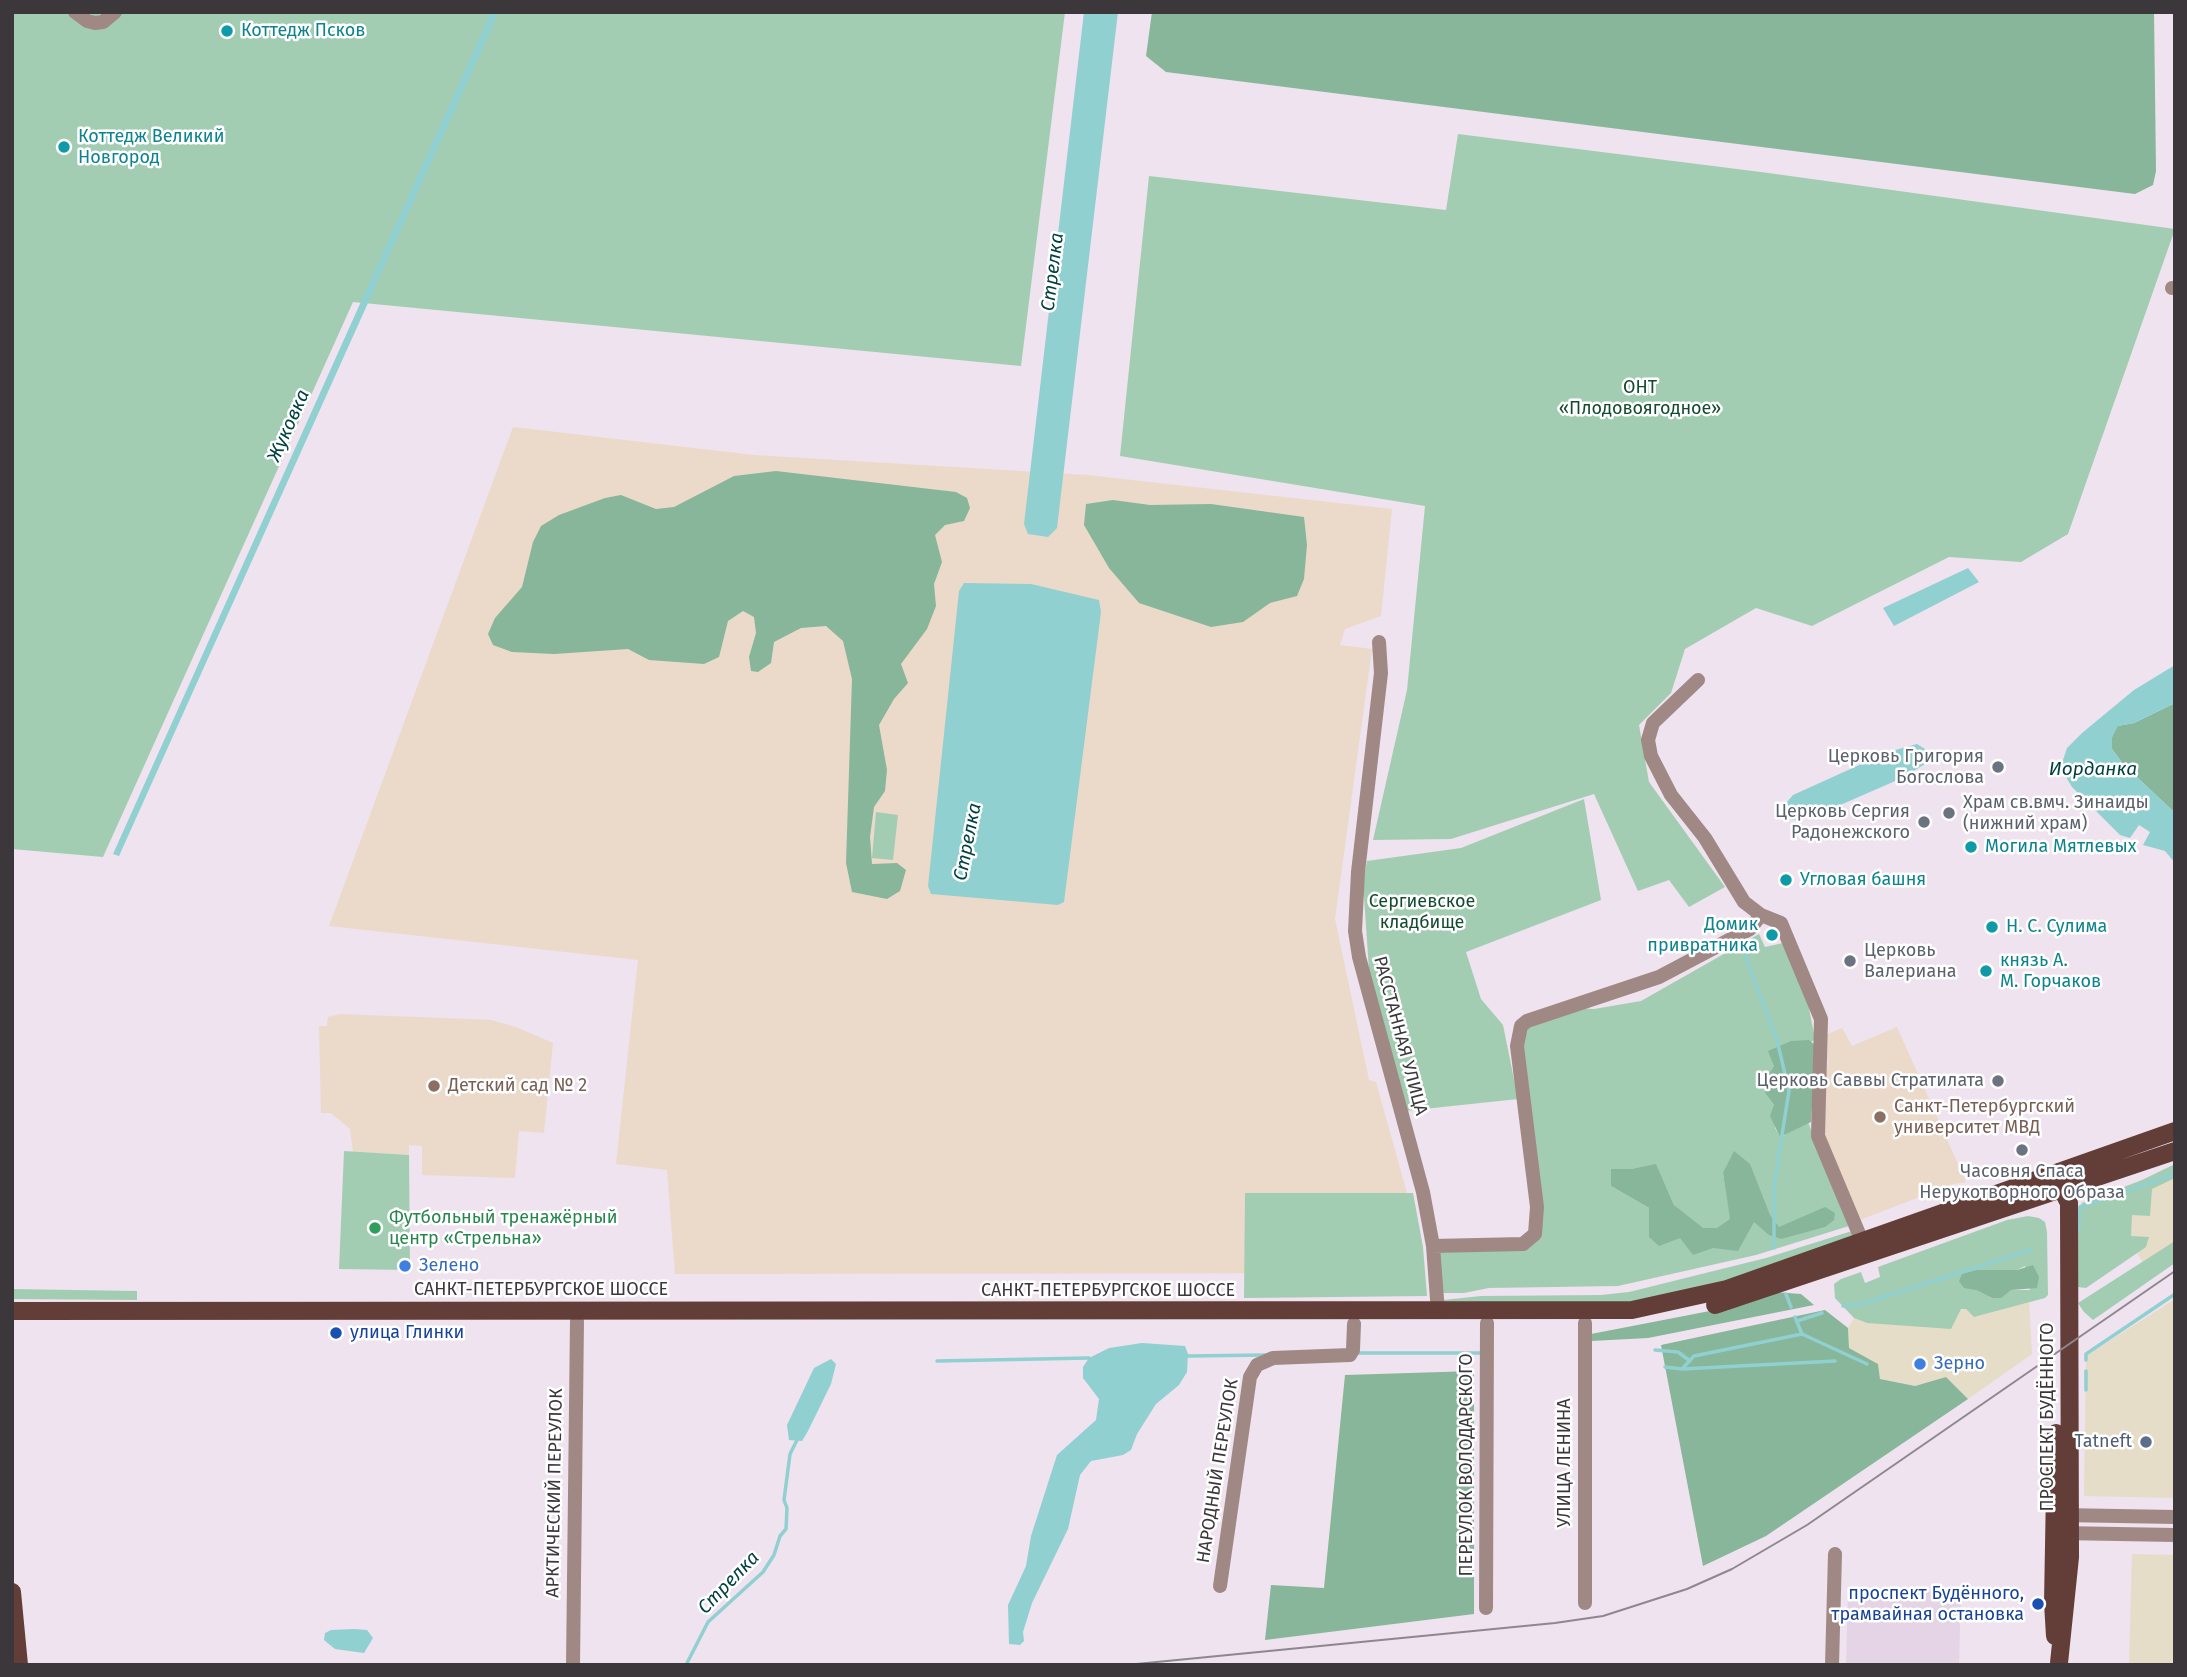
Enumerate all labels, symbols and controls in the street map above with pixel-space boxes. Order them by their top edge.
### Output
place label: Коттедж Псков [241,20,365,42]
marker: Коттедж Псков [219,23,235,39]
place label: Коттедж Великий Новгород [78,126,224,168]
marker: Коттедж Великий Новгород [56,139,72,155]
water label: Стрелка [1037,232,1069,312]
park label: ОНТ «Плодовоягодное» [1559,377,1721,420]
water label: Жуковка [263,386,315,466]
place label: Церковь Григория Богослова [1828,746,1984,788]
marker: Церковь Григория Богослова [1990,759,2006,775]
water label: Иорданка [2049,759,2137,781]
place label: Храм св.вмч. Зинаиды (нижний храм) [1963,792,2149,834]
water label: Стрелка [949,801,987,883]
place label: Церковь Сергия Радонежского [1775,801,1910,844]
marker: Храм св.вмч. Зинаиды (нижний храм) [1941,805,1957,821]
marker: Церковь Сергия Радонежского [1916,814,1932,830]
place label: Могила Мятлевых [1985,836,2136,858]
marker: Могила Мятлевых [1963,839,1979,855]
place label: Угловая башня [1800,869,1926,891]
marker: Угловая башня [1778,872,1794,888]
park label: Сергиевское кладбище [1369,891,1475,934]
place label: Домик привратника [1647,914,1758,956]
place label: Н. С. Сулима [2006,916,2107,938]
marker: Н. С. Сулима [1984,919,2000,935]
marker: Домик привратника [1764,927,1780,943]
place label: Церковь Валериана [1864,940,1957,982]
place label: князь А. М. Горчаков [2000,950,2101,992]
marker: Церковь Валериана [1842,953,1858,969]
street label: РАССТАННАЯ УЛИЦА [1368,954,1432,1118]
marker: князь А. М. Горчаков [1978,963,1994,979]
place label: Церковь Саввы Стратилата [1756,1070,1984,1092]
marker: Церковь Саввы Стратилата [1990,1073,2006,1089]
place label: Детский сад № 2 [448,1075,587,1097]
marker: Детский сад № 2 [426,1078,442,1094]
place label: Санкт-Петербургский университет МВД [1894,1096,2075,1138]
marker: Санкт-Петербургский университет МВД [1872,1109,1888,1125]
marker: Часовня Спаса Нерукотворного Образа [2014,1142,2030,1158]
place label: Часовня Спаса Нерукотворного Образа [1919,1161,2125,1204]
place label: Футбольный тренажёрный центр «Стрельна» [389,1207,617,1250]
marker: Футбольный тренажёрный центр «Стрельна» [367,1220,383,1236]
place label: Зелено [419,1255,479,1277]
marker: Зелено [397,1258,413,1274]
street label: САНКТ-ПЕТЕРБУРГСКОЕ ШОССЕ [414,1279,668,1301]
street label: САНКТ-ПЕТЕРБУРГСКОЕ ШОССЕ [981,1280,1235,1302]
place label: улица Глинки [350,1322,464,1344]
street label: ПРОСПЕКТ БУДЁННОГО [2037,1322,2059,1512]
marker: улица Глинки [328,1325,344,1341]
street label: ПЕРЕУЛОК ВОЛОДАРСКОГО [1456,1353,1478,1577]
place label: Зерно [1934,1353,1985,1375]
marker: Зерно [1912,1356,1928,1372]
street label: НАРОДНЫЙ ПЕРЕУЛОК [1193,1377,1243,1565]
street label: АРКТИЧЕСКИЙ ПЕРЕУЛОК [542,1388,568,1598]
street label: УЛИЦА ЛЕНИНА [1554,1398,1576,1528]
place label: Tatneft [2074,1431,2132,1453]
marker: Tatneft [2138,1434,2154,1450]
water label: Стрелка [693,1547,765,1619]
place label: проспект Будённого, трамвайная остановка [1831,1583,2024,1626]
marker: проспект Будённого, трамвайная остановка [2030,1596,2046,1612]

